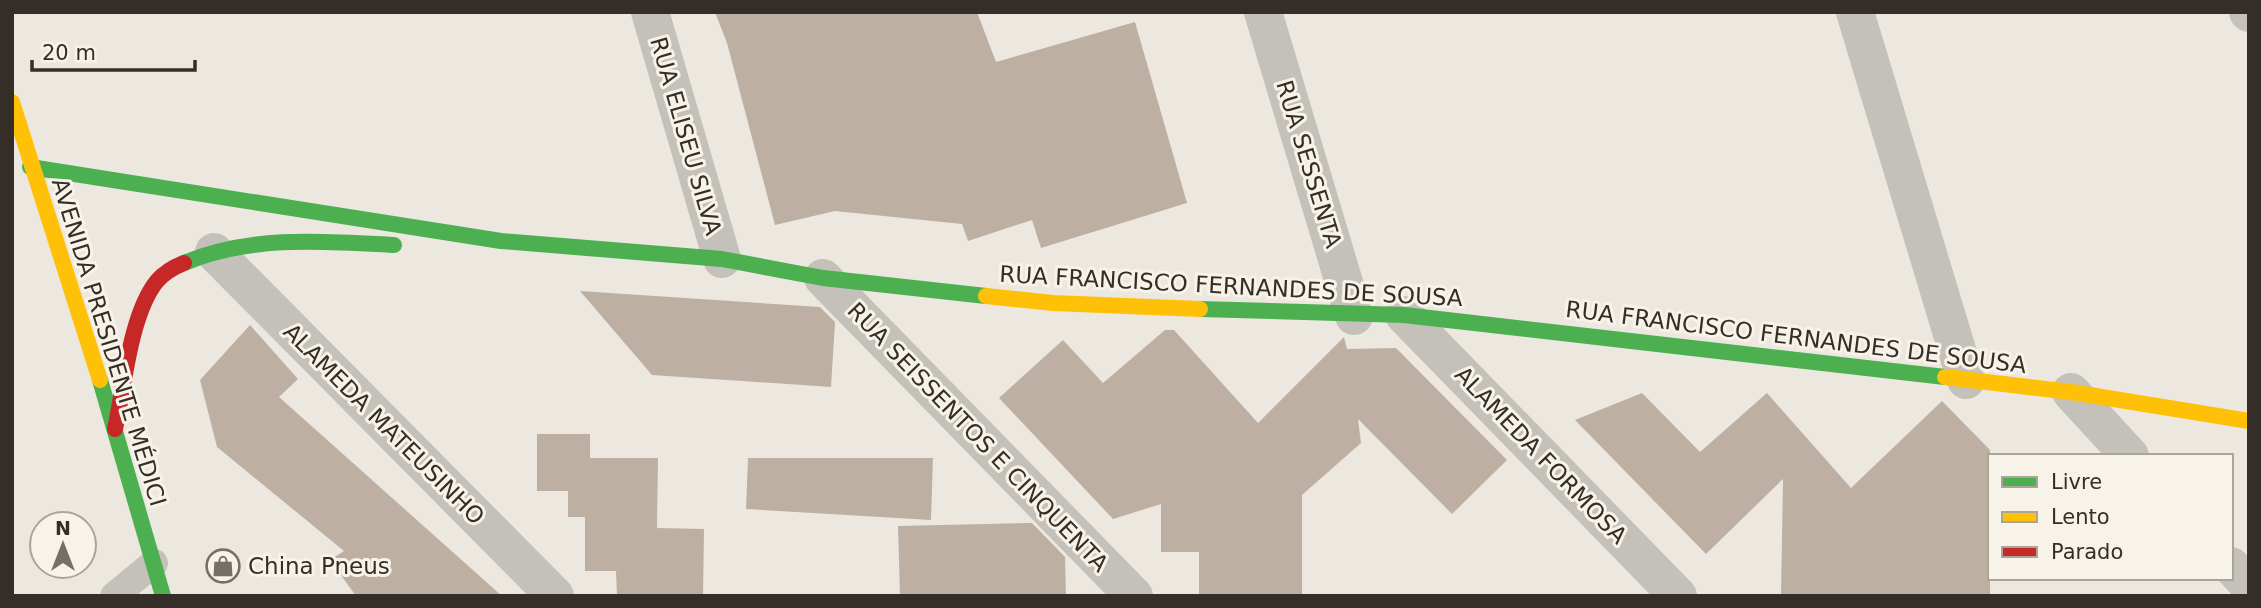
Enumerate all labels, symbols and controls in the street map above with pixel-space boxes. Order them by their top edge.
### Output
scale bar [32,28,194,72]
street label: RUA ELISEU SILVA [645,34,727,238]
text: 20 m [42,41,96,65]
street label: RUA SESSENTA [1271,77,1347,251]
street label: AVENIDA PRESIDENTE MÉDICI [47,175,172,509]
street label: RUA FRANCISCO FERNANDES DE SOUSA [999,261,1464,311]
street label: RUA FRANCISCO FERNANDES DE SOUSA [1564,296,2028,378]
street label: RUA SEISSENTOS E CINQUENTA [842,297,1114,577]
street label: ALAMEDA MATEUSINHO [278,318,490,530]
street label: ALAMEDA FORMOSA [1450,361,1632,549]
legend [1988,454,2233,580]
text: Livre [2051,470,2102,494]
text: Lento [2051,505,2110,529]
north arrow [28,510,98,580]
text: N [55,517,71,539]
text: Parado [2051,540,2123,564]
shop icon: China Pneus [204,547,242,585]
place label: China Pneus [248,553,390,579]

